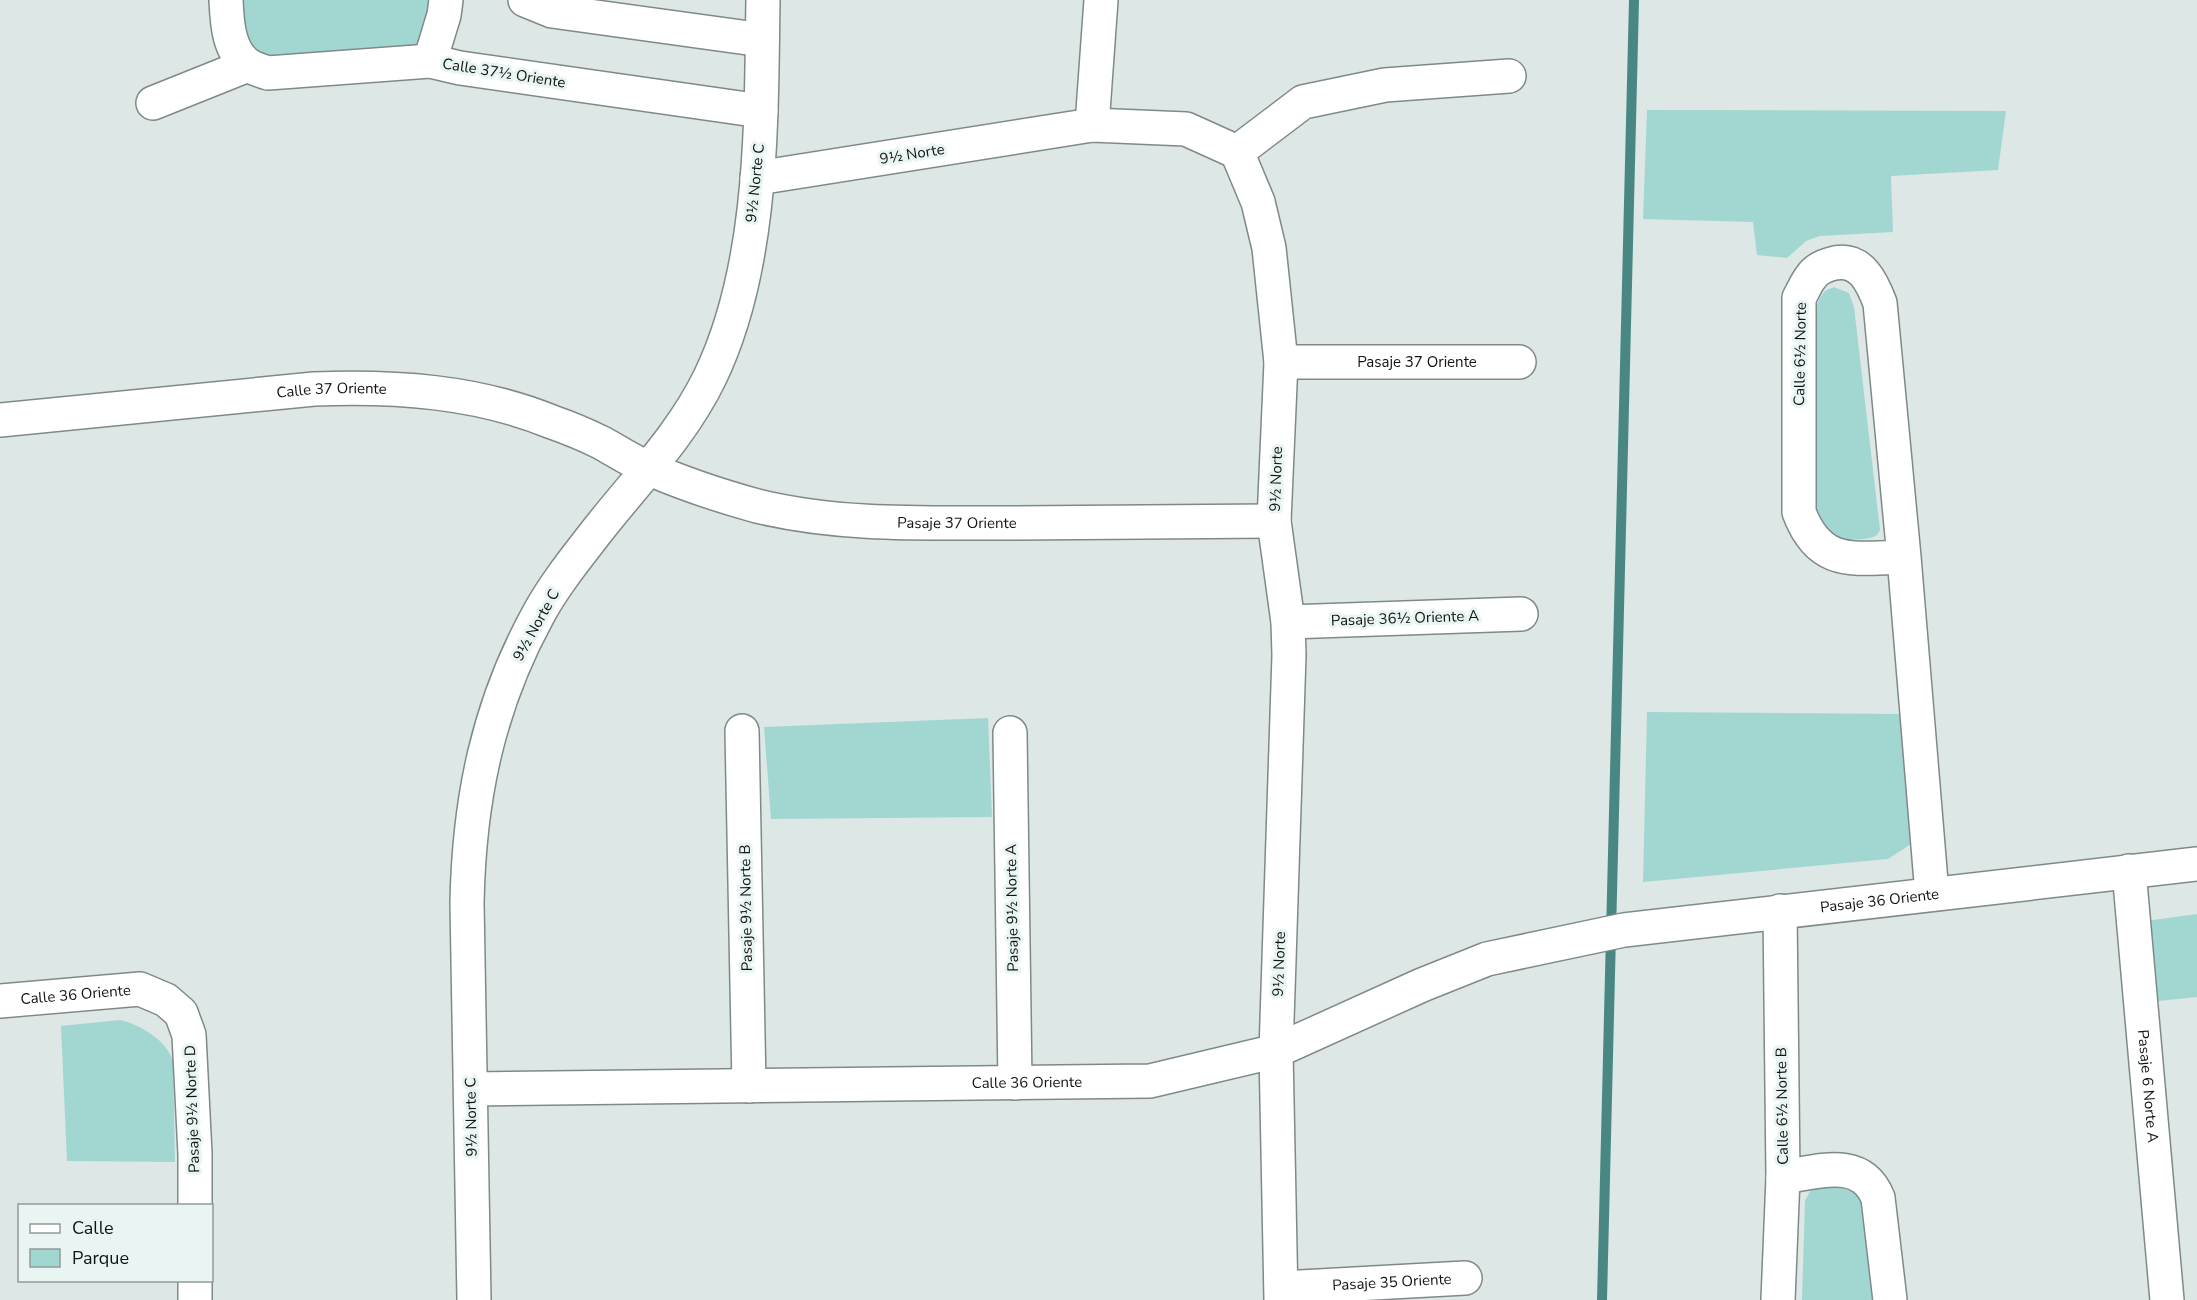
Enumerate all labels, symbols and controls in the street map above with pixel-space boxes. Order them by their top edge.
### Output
street label: Calle 37½ Oriente [441,53,567,93]
street label: 9½ Norte [878,139,946,169]
street label: 9½ Norte C [741,143,769,223]
street label: Calle 6½ Norte [1789,302,1811,406]
street label: Pasaje 37 Oriente [1357,352,1477,372]
street label: Calle 37 Oriente [275,378,387,403]
street label: 9½ Norte [1265,446,1287,512]
street label: Pasaje 37 Oriente [897,513,1017,533]
street label: 9½ Norte C [508,586,564,664]
street label: Pasaje 36½ Oriente A [1331,605,1480,631]
street label: Pasaje 9½ Norte B [735,844,757,972]
street label: Pasaje 9½ Norte A [1001,844,1023,972]
street label: Pasaje 36 Oriente [1819,884,1940,917]
street label: 9½ Norte [1268,931,1290,997]
street label: Calle 36 Oriente [20,980,132,1009]
street label: Pasaje 6 Norte A [2133,1029,2163,1144]
street label: Pasaje 9½ Norte D [180,1045,204,1173]
street label: Calle 6½ Norte B [1771,1047,1793,1165]
street label: Calle 36 Oriente [972,1072,1082,1093]
street label: 9½ Norte C [460,1077,482,1157]
legend [18,1204,213,1282]
text: Calle [72,1216,114,1240]
text: Parque [72,1246,129,1270]
street label: Pasaje 35 Oriente [1332,1269,1452,1295]

